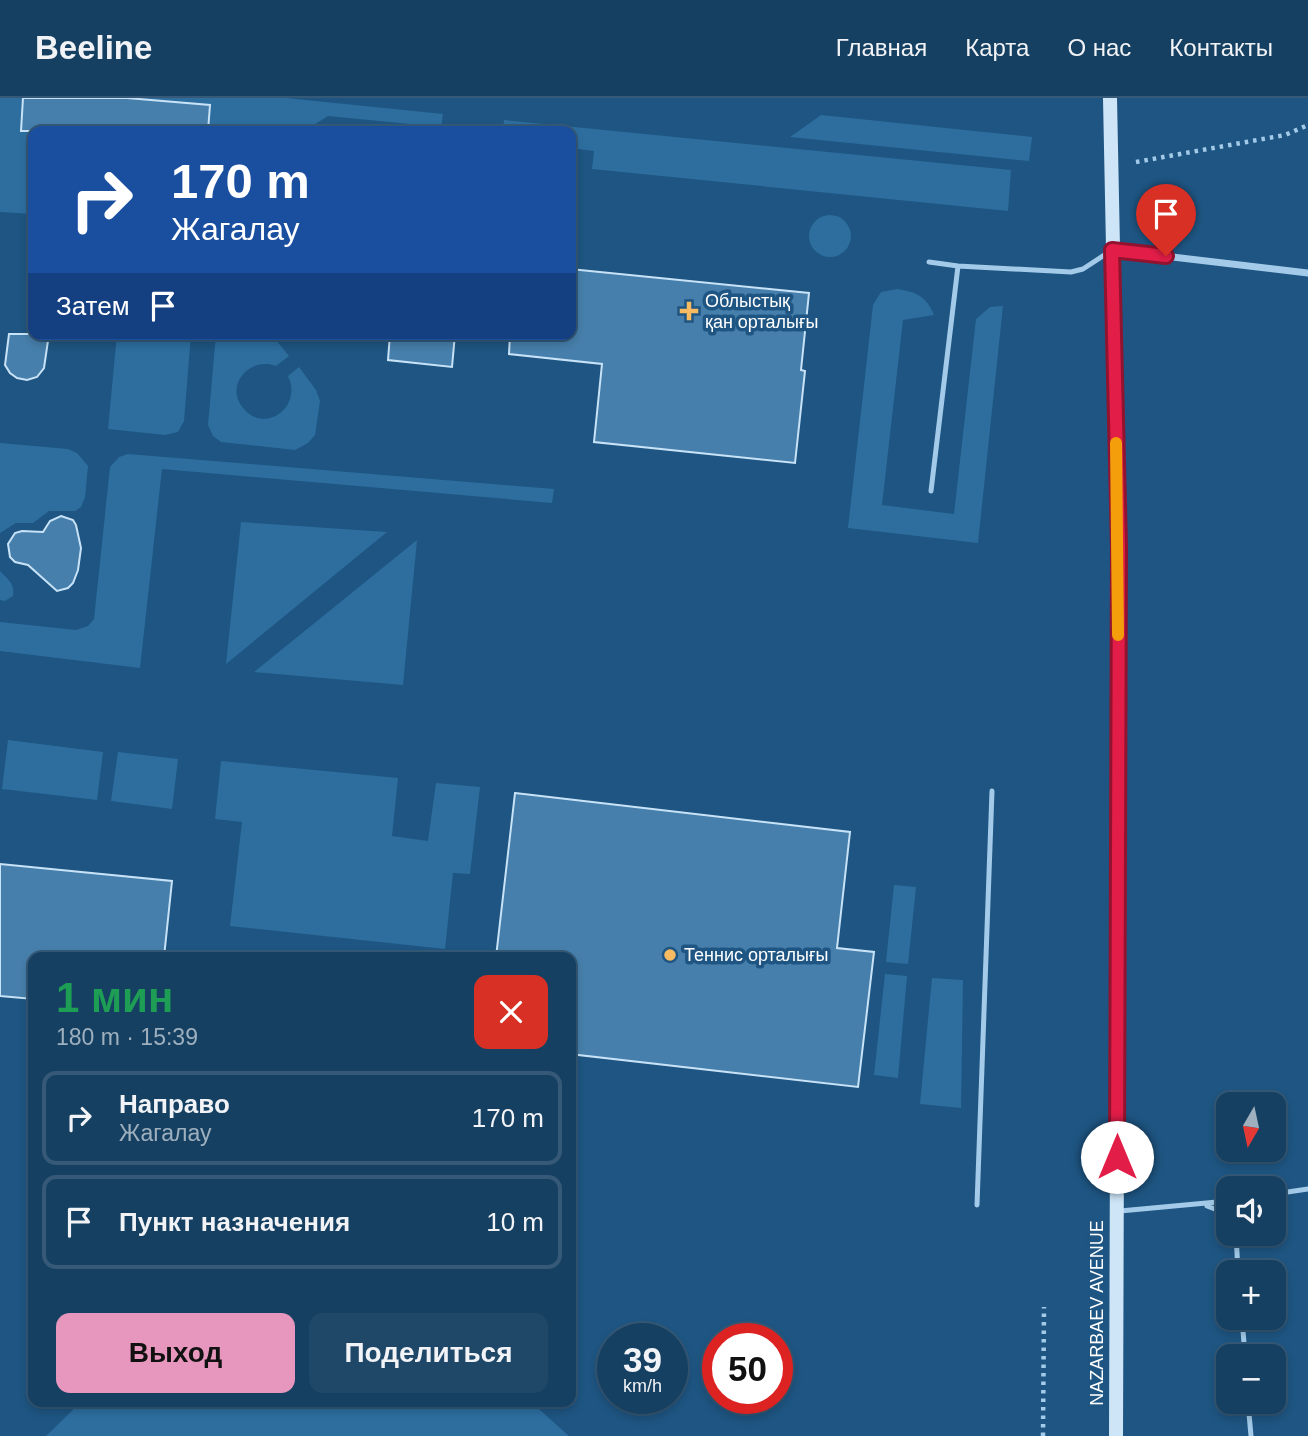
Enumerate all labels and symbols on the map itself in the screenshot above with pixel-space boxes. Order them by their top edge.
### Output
pin [1136,184,1196,256]
place label: Облыстық қан орталығы [705,291,818,332]
marker: Облыстық қан орталығы [679,301,699,321]
place label: Теннис орталығы [684,945,829,965]
marker: Теннис орталығы [662,947,678,963]
north arrow [1216,1092,1286,1162]
position arrow [1080,1120,1154,1194]
street label: NAZARBAEV AVENUE [1087,1220,1107,1406]
speed limit sign: 50 [702,1323,793,1414]

